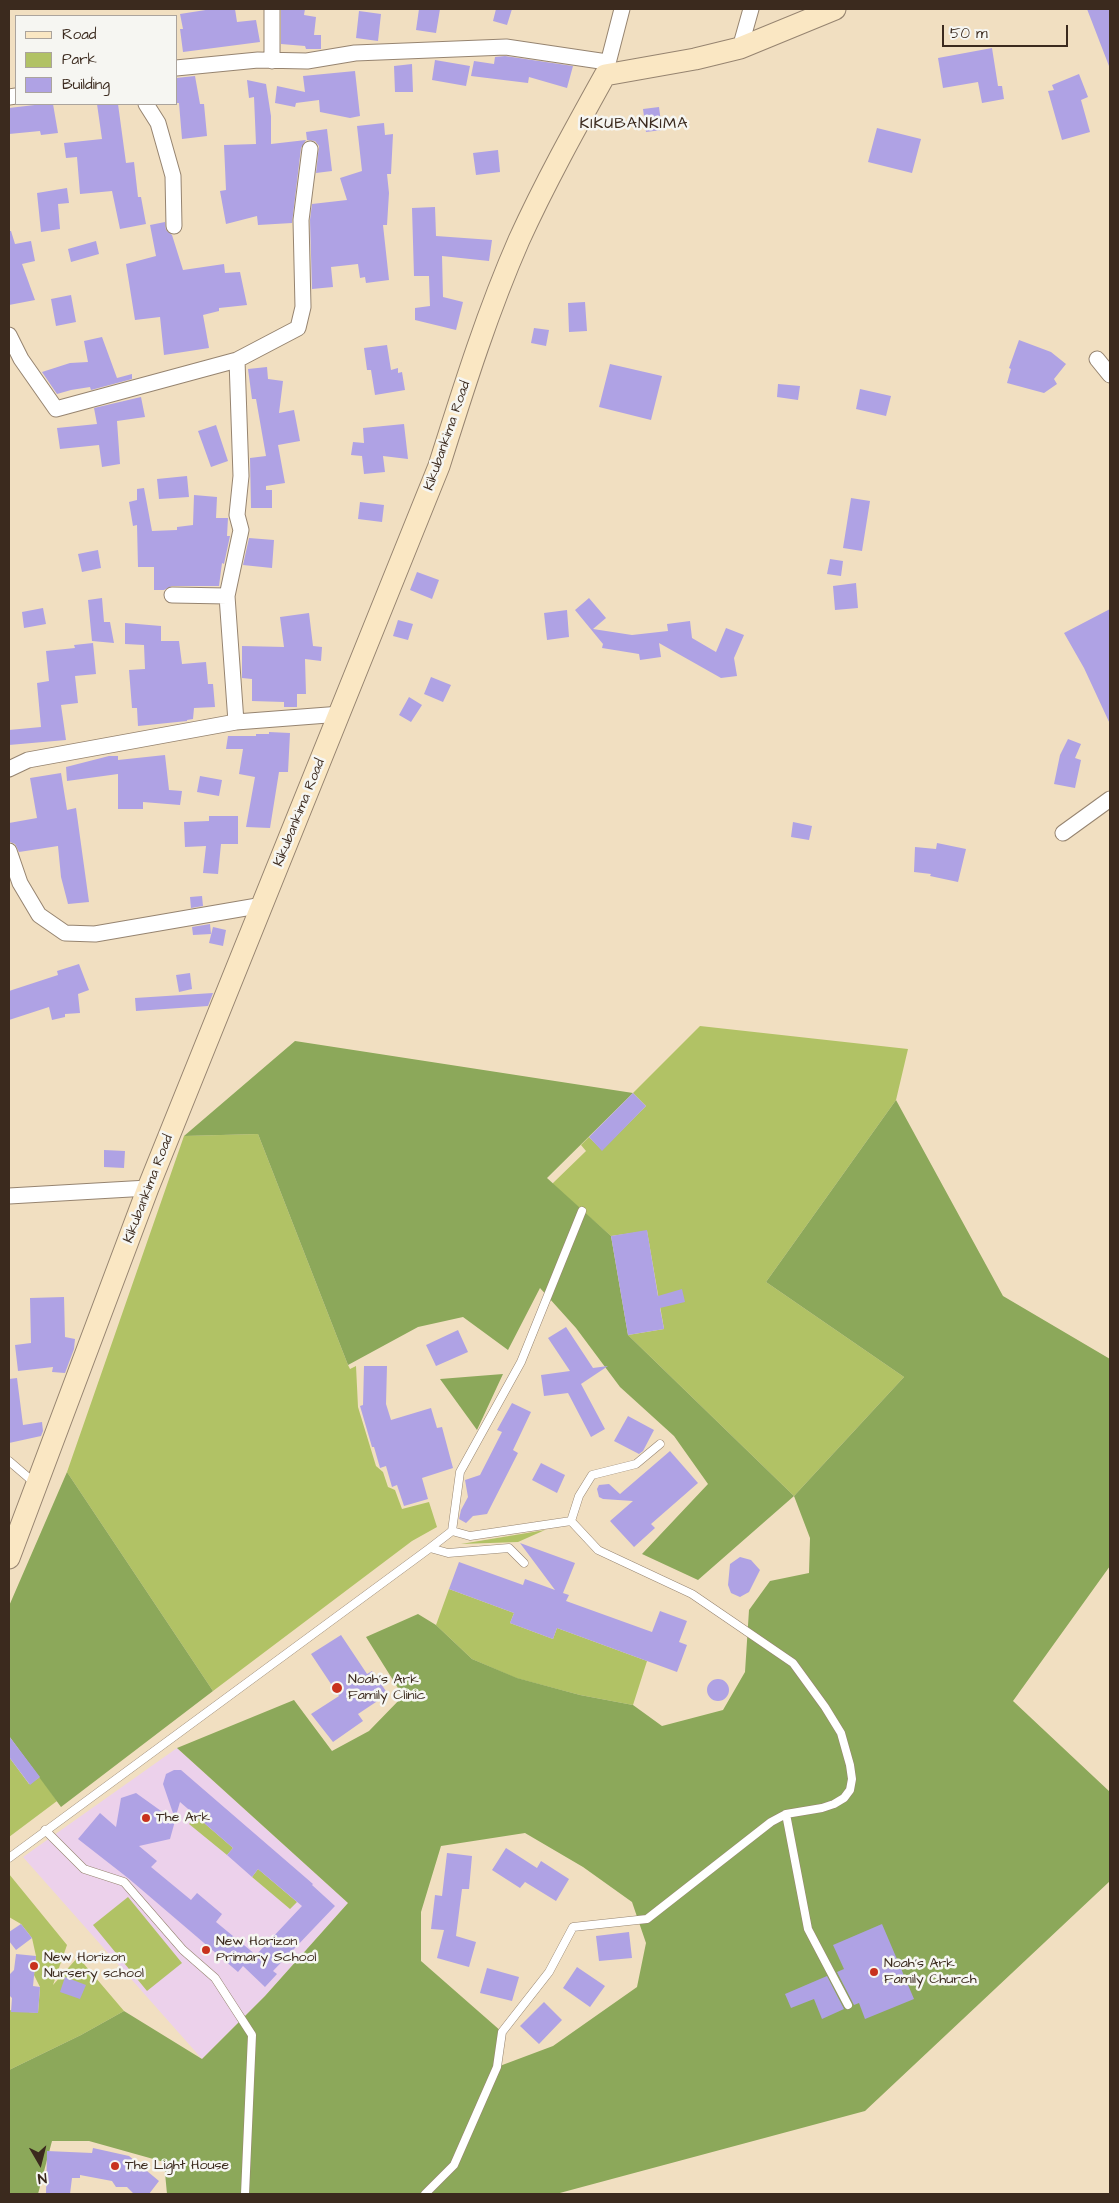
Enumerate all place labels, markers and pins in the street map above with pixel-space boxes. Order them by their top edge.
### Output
place label: Noah's Ark Family Clinic [348,1672,426,1704]
marker: Noah's Ark Family Clinic [330,1681,344,1695]
place label: The Ark [156,1810,210,1826]
marker: The Ark [140,1812,152,1824]
place label: New Horizon Primary School [216,1934,317,1966]
marker: New Horizon Primary School [200,1944,212,1956]
place label: New Horizon Nursery school [44,1950,144,1982]
place label: Noah's Ark Family Church [884,1956,977,1988]
marker: New Horizon Nursery school [28,1960,40,1972]
marker: Noah's Ark Family Church [868,1966,880,1978]
place label: The Light House [125,2158,229,2174]
marker: The Light House [109,2160,121,2172]

